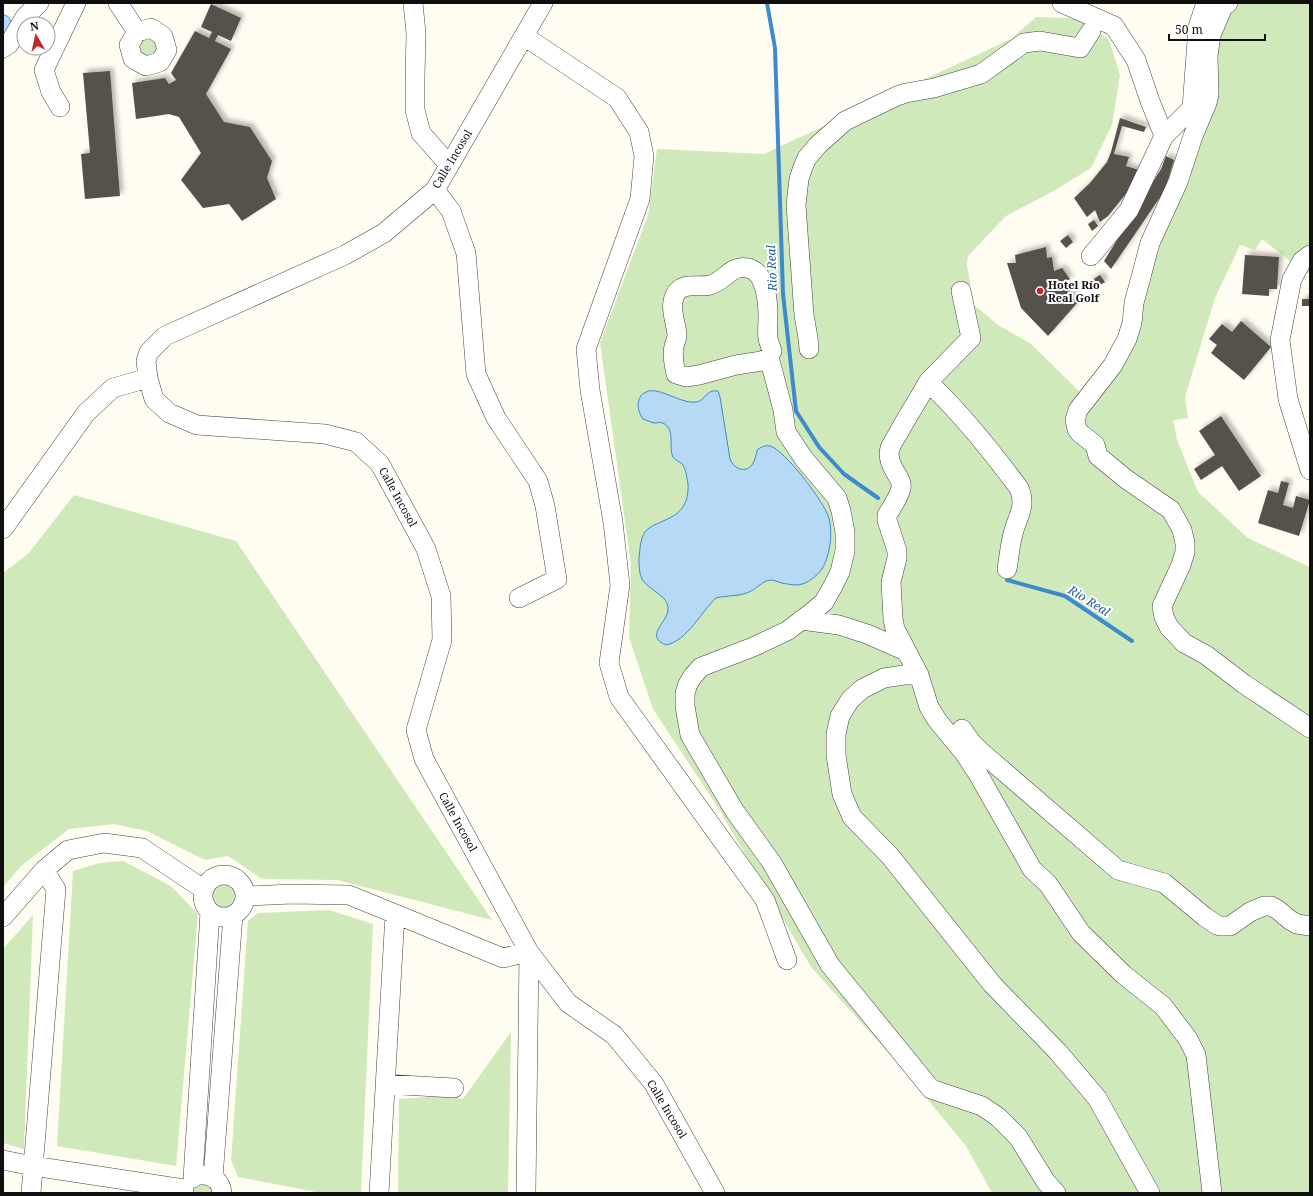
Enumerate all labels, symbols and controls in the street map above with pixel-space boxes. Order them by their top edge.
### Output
north arrow [16,16,56,56]
scale bar [1169,16,1265,42]
text: N [29,17,40,34]
text: 50 m [1175,21,1203,38]
street label: Calle Incosol [428,126,475,191]
water label: Rio Real [762,244,781,292]
place label: Hotel Río Real Golf [1048,277,1101,305]
marker: Hotel Río Real Golf [1035,286,1045,296]
street label: Calle Incosol [376,464,421,530]
water label: Rio Real [1064,581,1114,620]
street label: Calle Incosol [436,789,481,855]
street label: Calle Incosol [644,1077,691,1141]

